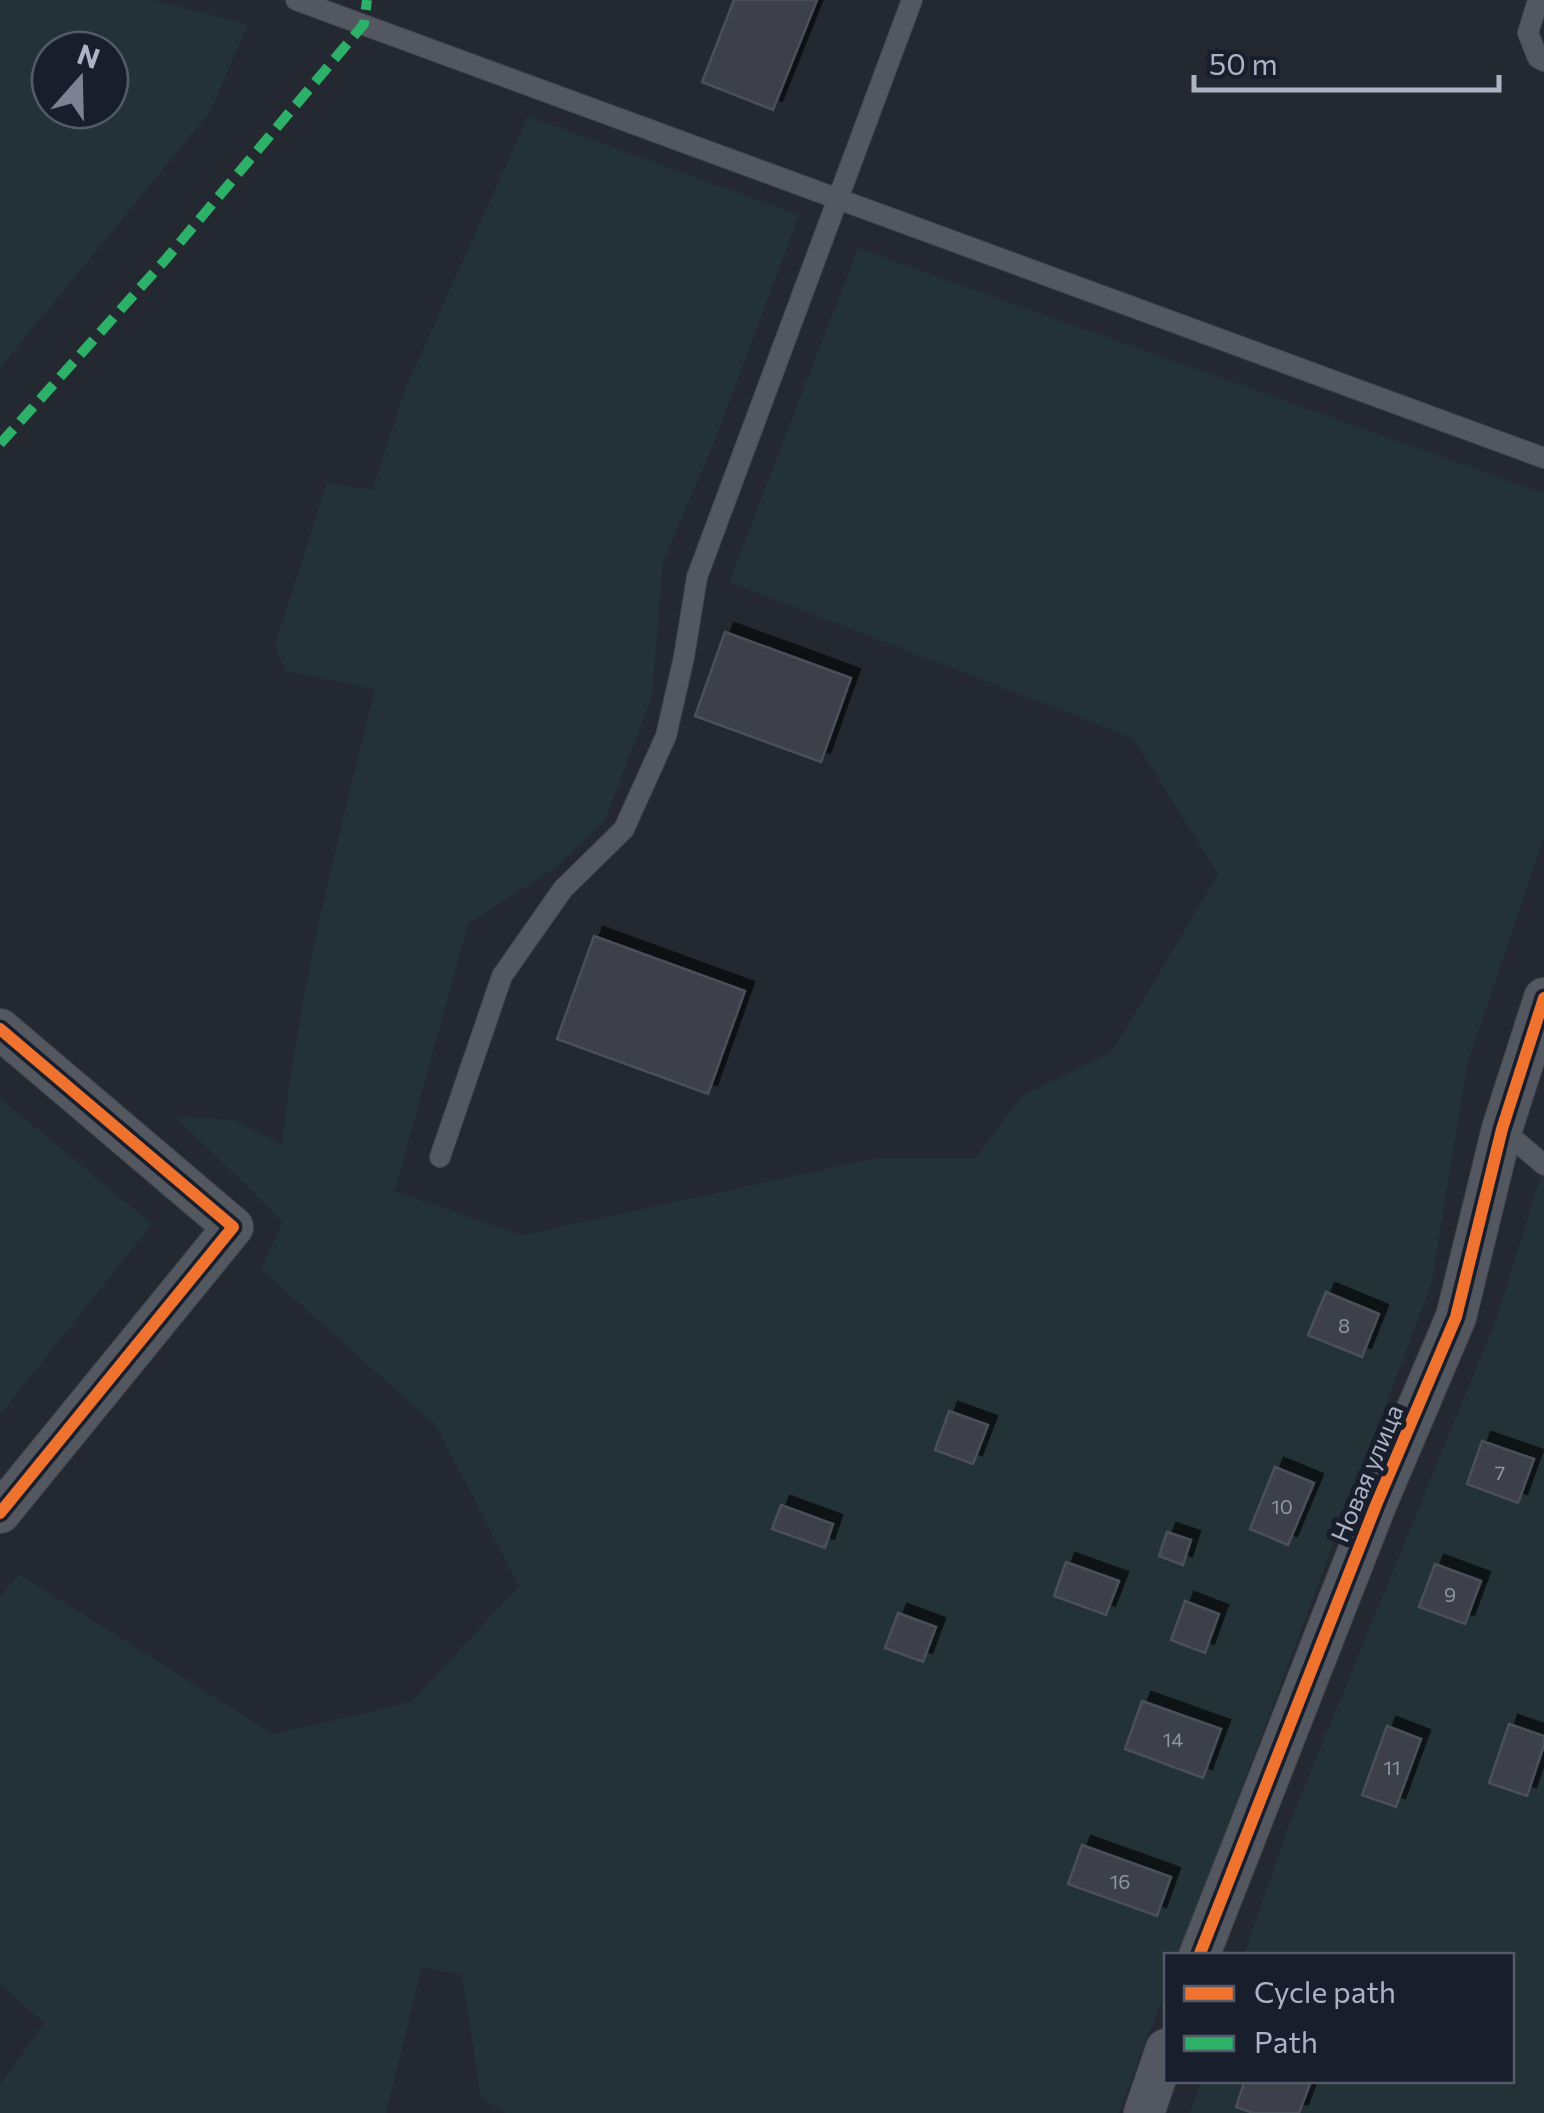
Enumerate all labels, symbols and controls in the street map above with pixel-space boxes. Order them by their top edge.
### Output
north arrow [30,30,130,130]
scale bar [1194,30,1499,92]
text: N [73,36,105,75]
text: 50 m [1209,44,1278,81]
house number: 8 [1338,1313,1350,1337]
street label: Новая улица [1324,1400,1408,1546]
house number: 7 [1495,1460,1505,1484]
house number: 10 [1271,1494,1293,1518]
house number: 9 [1444,1582,1456,1606]
house number: 14 [1163,1727,1183,1751]
house number: 11 [1383,1755,1401,1779]
house number: 16 [1110,1869,1130,1893]
legend [1164,1953,1514,2083]
text: Cycle path [1254,1972,1396,2009]
text: Path [1254,2022,1318,2059]

